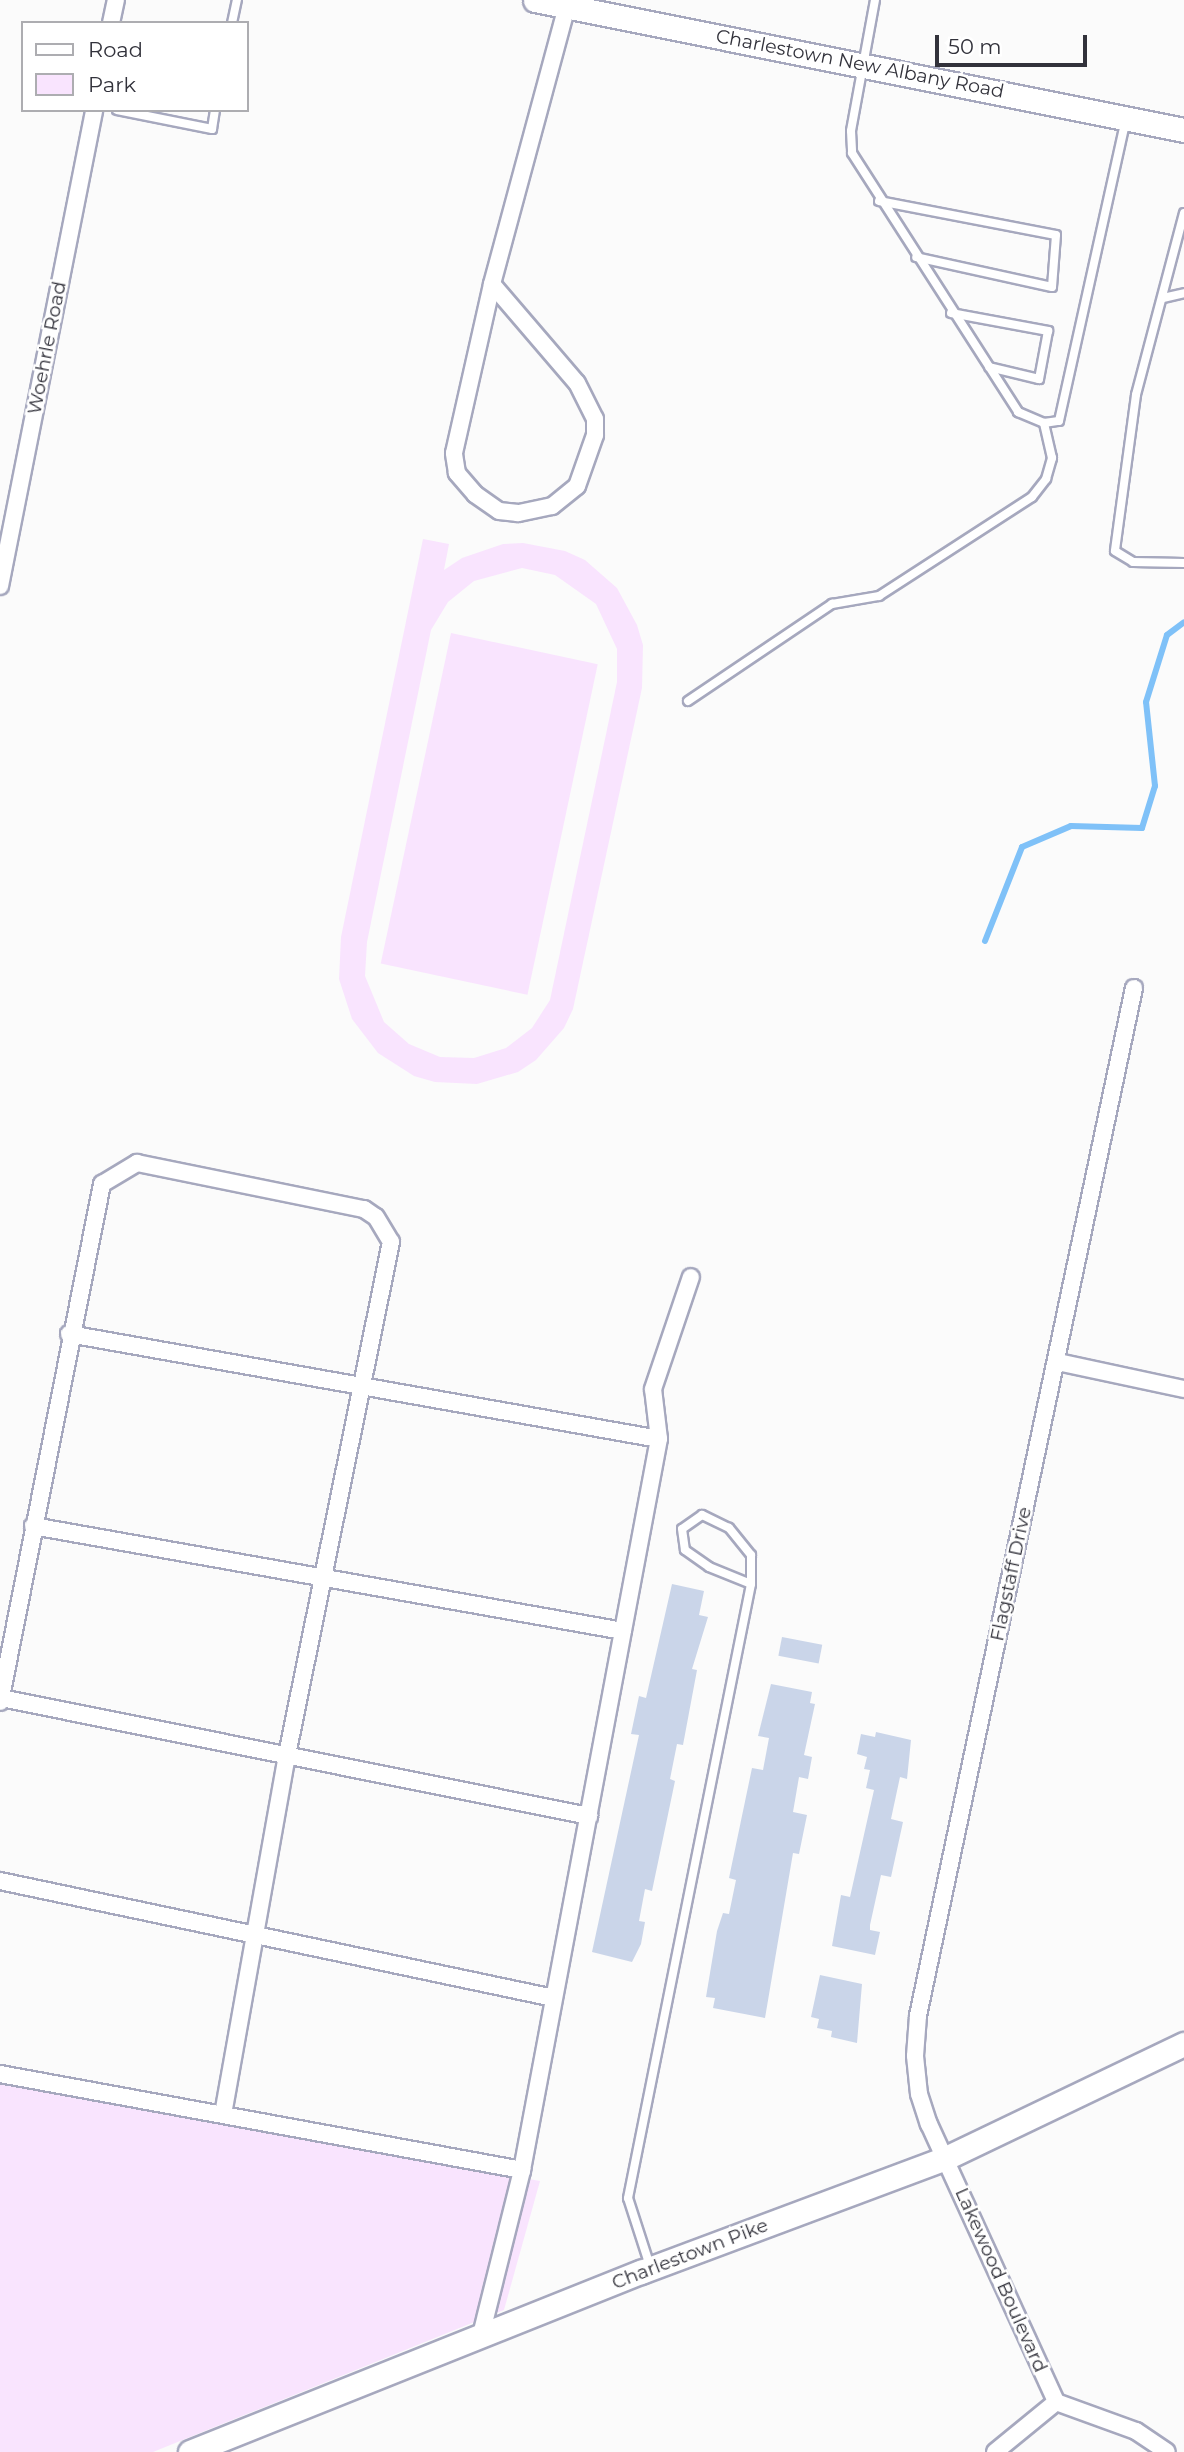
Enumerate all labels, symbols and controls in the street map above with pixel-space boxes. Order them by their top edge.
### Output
legend [21,21,248,112]
scale bar [939,21,1091,65]
street label: Charlestown New Albany Road [714,25,1006,103]
text: 50 m [948,34,1002,59]
text: Road [88,37,143,62]
text: Park [88,72,136,97]
street label: Woehrle Road [23,280,71,416]
street label: Flagstaff Drive [986,1505,1036,1643]
street label: Lakewood Boulevard [950,2184,1052,2376]
street label: Charlestown Pike [609,2214,771,2294]

